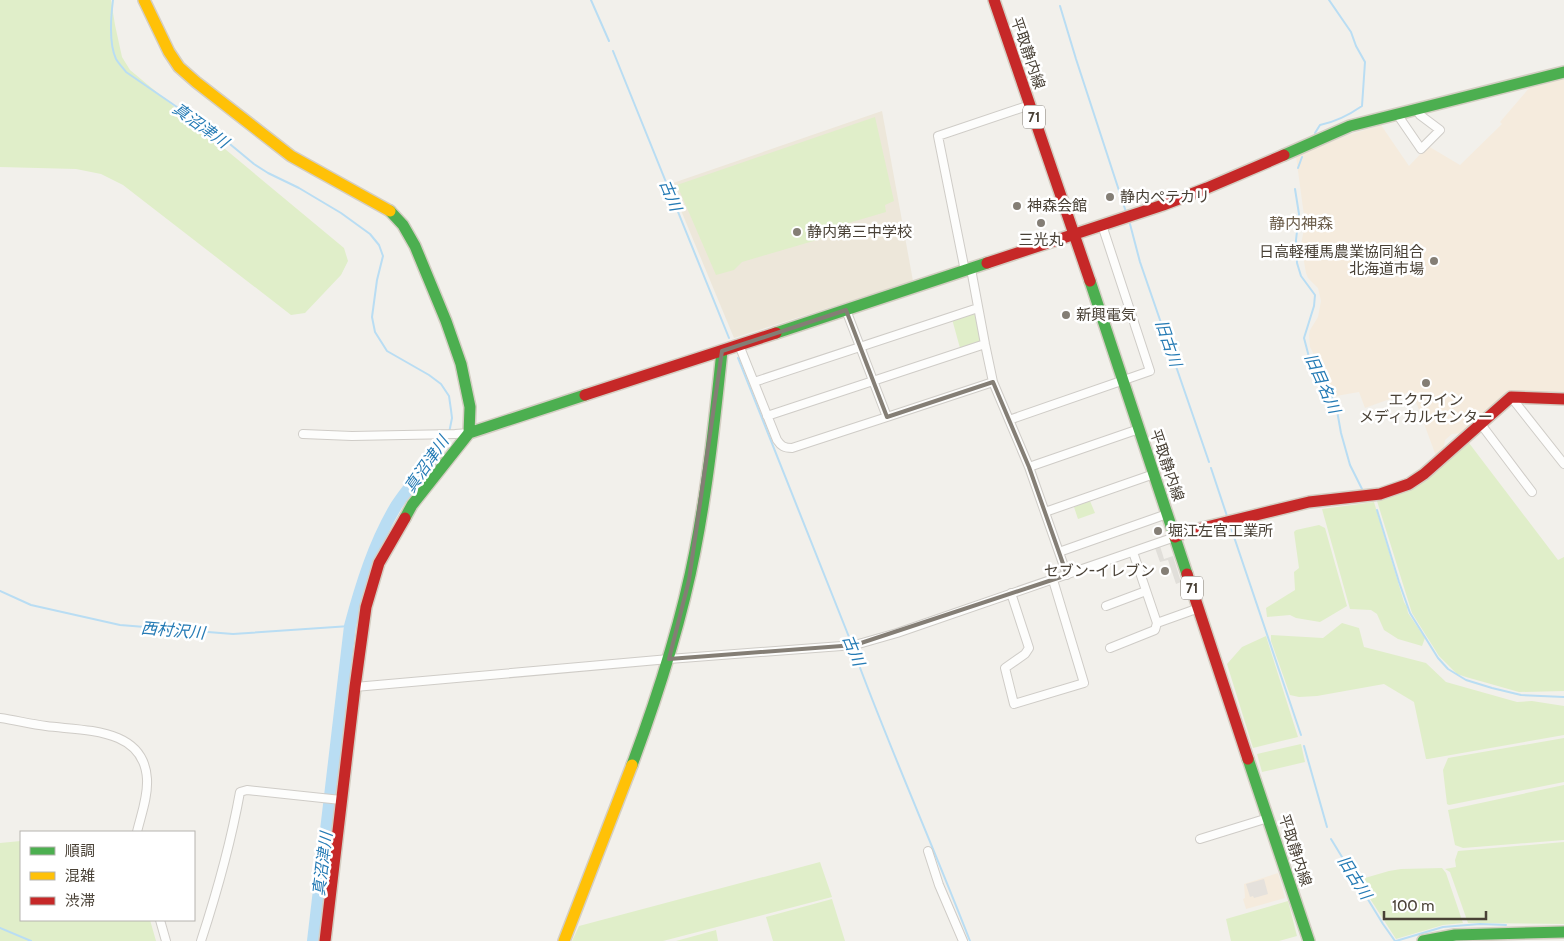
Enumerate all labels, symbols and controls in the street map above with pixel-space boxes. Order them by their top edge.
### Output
street label: 平取静内線 [1007,15,1049,91]
water label: 真沼津川 [169,99,234,153]
road number: 71 [1023,105,1045,128]
water label: 古川 [656,177,686,215]
place label: 静内ぺテカリ [1120,188,1210,206]
marker: 静内ぺテカリ [1104,191,1116,203]
place label: 神森会館 [1027,197,1087,215]
marker: 神森会館 [1011,200,1023,212]
district label: 静内神森 [1269,214,1333,233]
marker: 三光丸 [1035,217,1047,229]
place label: 静内第三中学校 [807,223,912,241]
marker: 静内第三中学校 [791,226,803,238]
place label: 三光丸 [1018,231,1064,249]
place label: 日高軽種馬農業協同組合 北海道市場 [1259,243,1424,278]
marker: 日高軽種馬農業協同組合 北海道市場 [1428,255,1440,267]
place label: 新興電気 [1076,306,1136,324]
marker: 新興電気 [1060,309,1072,321]
water label: 旧古川 [1152,317,1186,371]
water label: 旧目名川 [1301,350,1345,418]
marker: エクワイン メディカルセンター [1420,377,1432,389]
place label: エクワイン メディカルセンター [1359,391,1493,426]
street label: 平取静内線 [1146,427,1188,503]
water label: 真沼津川 [400,431,454,496]
place label: 堀江左官工業所 [1168,522,1273,540]
marker: 堀江左官工業所 [1152,525,1164,537]
place label: セブン-イレブン [1044,562,1155,580]
marker: セブン-イレブン [1159,565,1171,577]
road number: 71 [1181,576,1203,600]
water label: 西村沢川 [140,618,208,643]
water label: 古川 [839,632,869,670]
street label: 平取静内線 [1275,812,1315,888]
water label: 真沼津川 [309,829,336,897]
legend [20,831,195,921]
text: 順調 [65,842,95,860]
water label: 旧古川 [1334,852,1376,904]
text: 混雑 [65,867,95,885]
scale bar [1384,888,1486,920]
text: 渋滞 [65,892,95,910]
text: 100 m [1392,897,1434,915]

